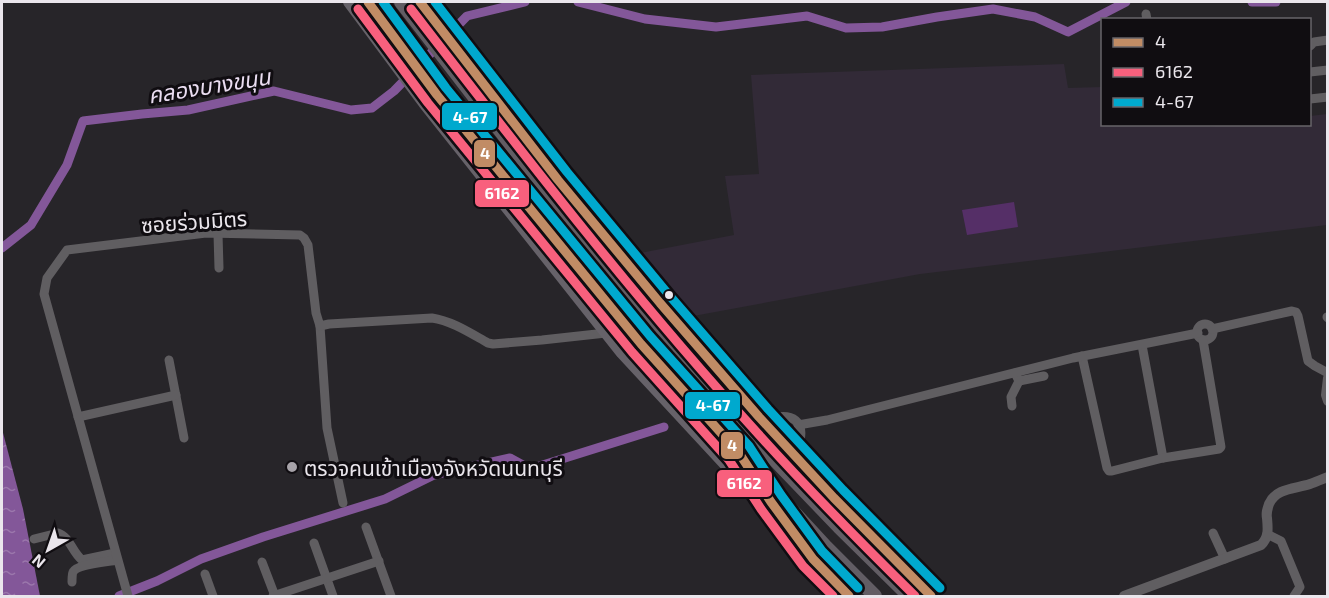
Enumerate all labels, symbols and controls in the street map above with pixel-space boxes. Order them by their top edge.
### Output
legend [1101,18,1311,126]
text: 4 [1155,30,1166,52]
text: 6162 [1155,60,1193,82]
water label: คลองบางขนุน [146,62,274,109]
text: 4-67 [1155,90,1194,112]
line badge: 4-67 [441,102,498,131]
text: 4-67 [453,107,488,126]
line badge: 4 [473,139,496,168]
text: 4 [480,143,490,162]
line badge: 6162 [474,179,530,208]
text: 6162 [484,183,520,202]
street label: ซอยร่วมมิตร [140,205,248,237]
unlabelled marker [663,289,675,301]
line badge: 4-67 [684,391,741,420]
text: 4-67 [696,395,731,414]
line badge: 4 [720,431,744,460]
text: 4 [727,435,737,454]
place label: ตรวจคนเข้าเมืองจังหวัดนนทบุรี [304,455,563,482]
marker: ตรวจคนเข้าเมืองจังหวัดนนทบุรี [285,460,299,474]
line badge: 6162 [716,469,773,498]
text: 6162 [726,473,762,492]
north arrow [18,520,78,580]
text: N [28,551,49,573]

